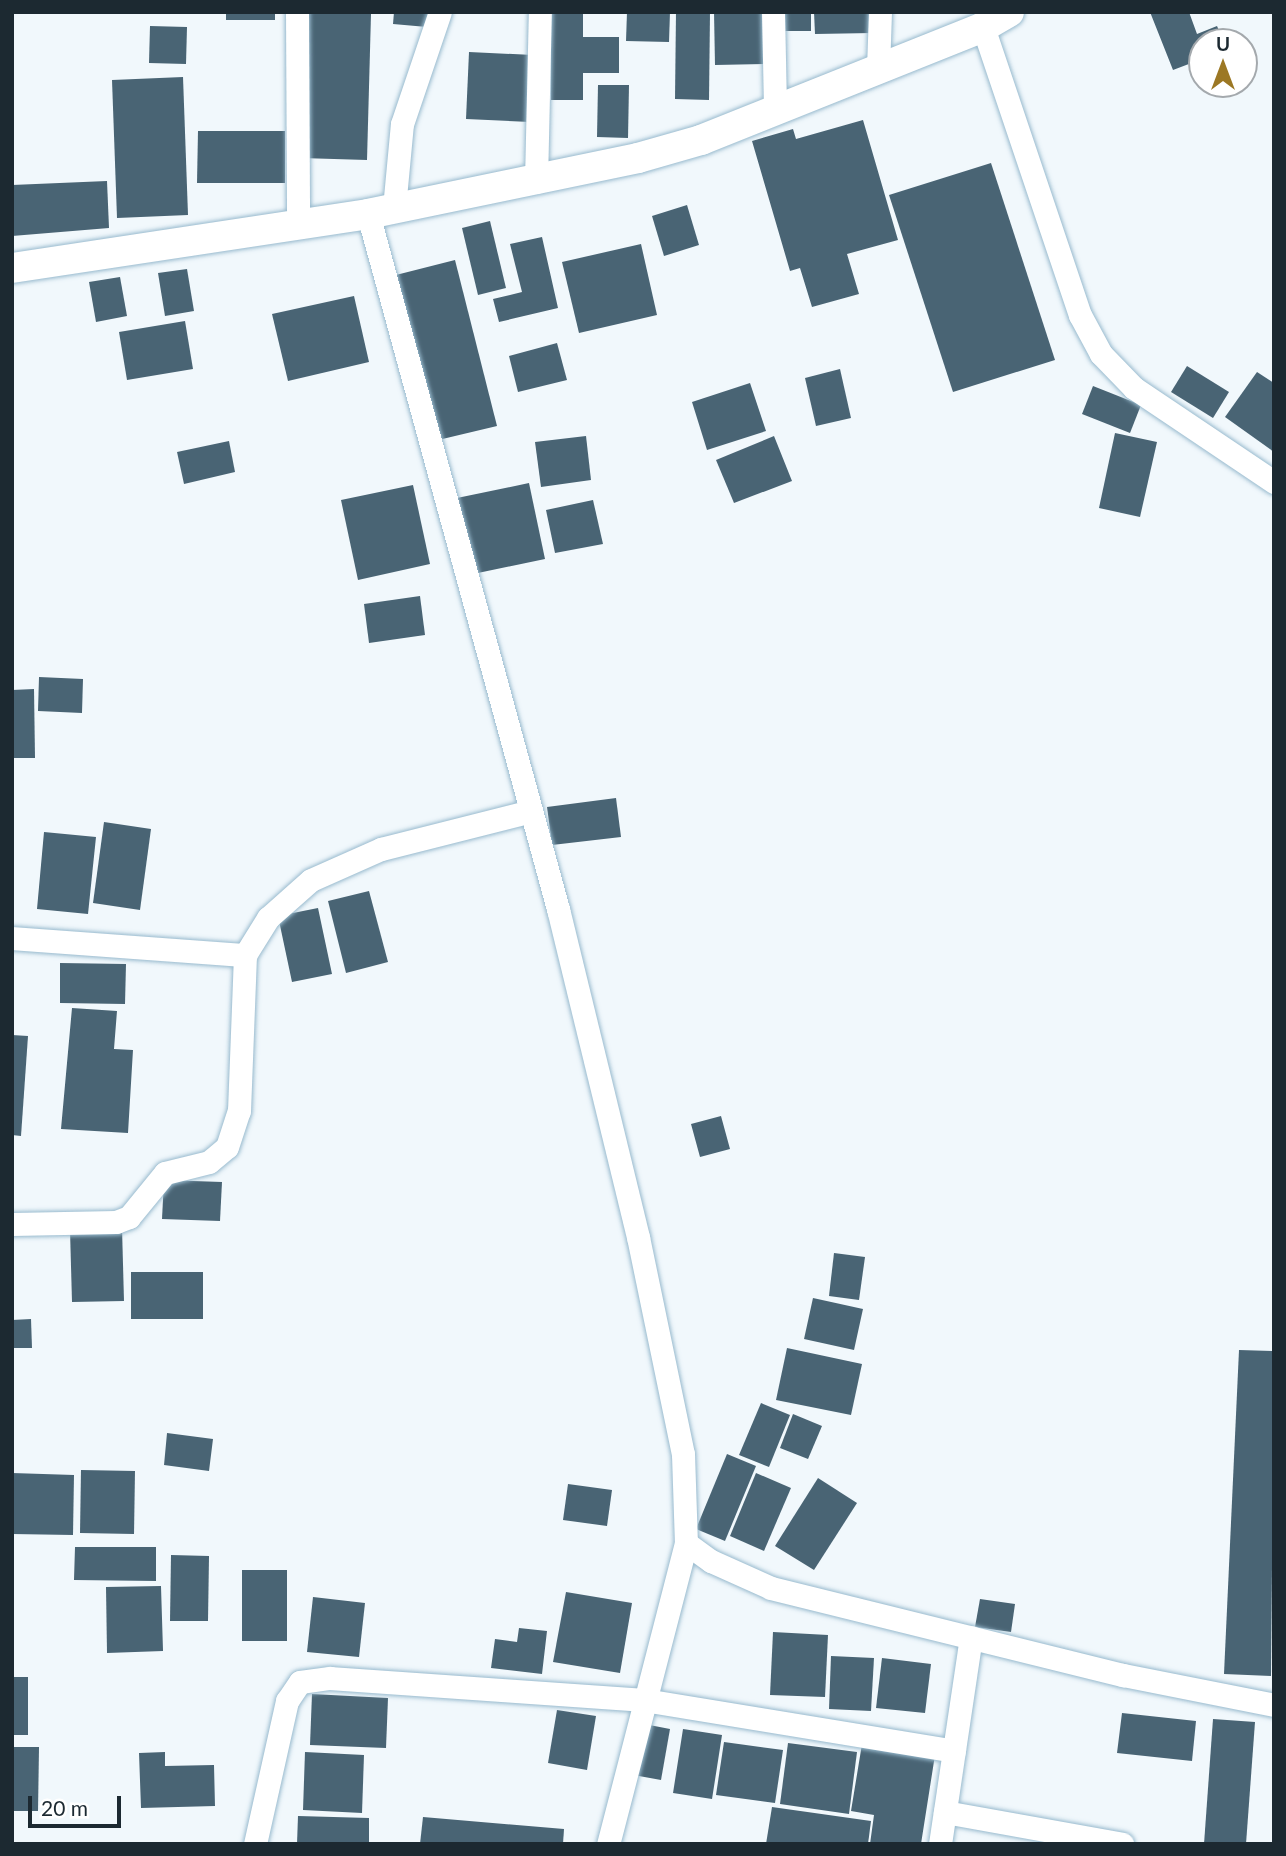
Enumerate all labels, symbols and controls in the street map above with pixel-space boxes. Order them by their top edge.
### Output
north arrow [1188,28,1258,98]
text: U [1216,32,1230,55]
scale bar [32,1783,124,1827]
text: 20 m [41,1795,88,1820]

